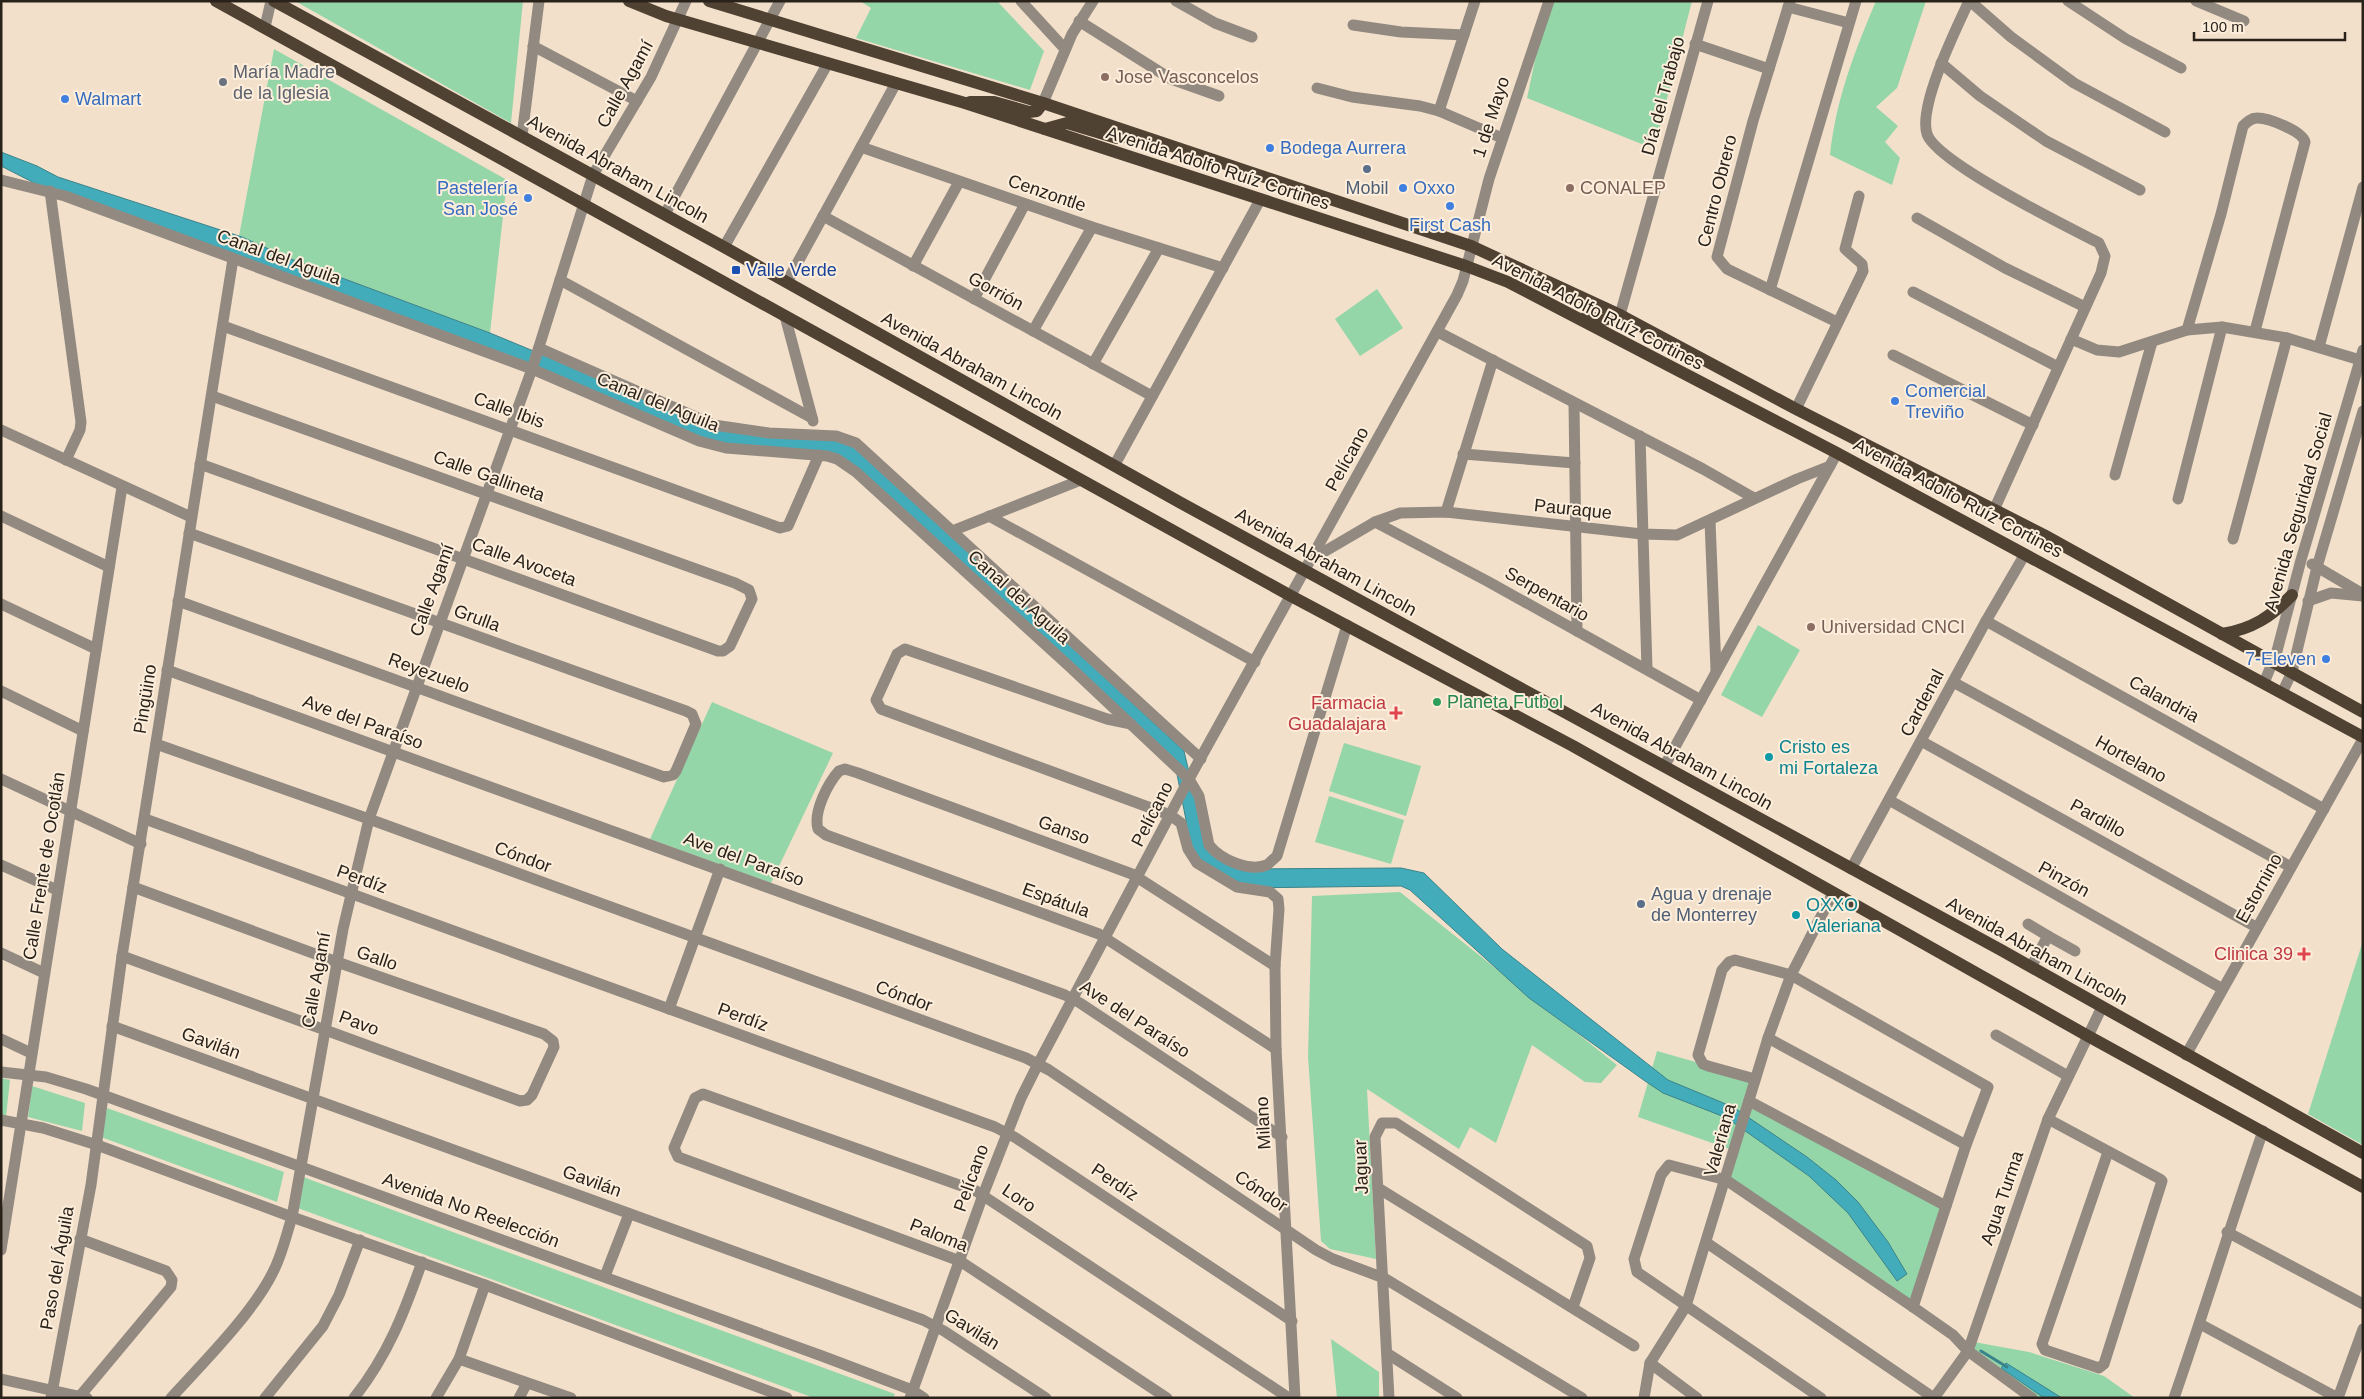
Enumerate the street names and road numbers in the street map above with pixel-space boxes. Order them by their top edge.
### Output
street label: Día del Trabajo [1638,34,1688,158]
street label: Calle Agamí [593,37,657,131]
street label: 1 de Mayo [1469,74,1513,160]
street label: Avenida Abraham Lincoln [524,111,712,227]
street label: Avenida Adolfo Ruíz Cortines [1104,122,1332,214]
street label: Centro Obrero [1693,133,1741,249]
street label: Cenzontle [1005,170,1089,216]
street label: Canal del Aguila [214,225,344,289]
street label: Avenida Adolfo Ruíz Cortines [1489,250,1707,374]
street label: Gorrión [965,268,1027,314]
street label: Avenida Abraham Lincoln [878,308,1066,424]
street label: Canal del Aguila [594,368,723,436]
street label: Calle Ibis [471,388,547,432]
street label: Avenida Seguridad Social [2260,410,2336,614]
street label: Pelícano [1321,424,1373,494]
street label: Avenida Adolfo Ruíz Cortines [1850,434,2066,562]
street label: Calle Gallineta [431,447,548,506]
street label: Pauraque [1533,495,1613,523]
street label: Avenida Abraham Lincoln [1232,504,1420,620]
street label: Calle Avoceta [469,534,580,591]
street label: Calle Agamí [406,541,458,639]
street label: Canal del Aguila [964,546,1075,649]
street label: Serpentario [1501,563,1593,625]
street label: Grulla [451,600,504,636]
street label: Reyezuelo [386,649,472,697]
street label: Pingüino [130,663,160,735]
street label: Cardenal [1896,666,1948,740]
street label: Calandria [2125,672,2203,727]
street label: Ave del Paraíso [300,691,426,753]
street label: Avenida Abraham Lincoln [1588,698,1776,814]
street label: Hortelano [2092,731,2170,787]
street label: Calle Frente de Ocotlán [19,771,69,961]
street label: Pelícano [1127,778,1177,850]
street label: Pardillo [2067,795,2129,841]
street label: Ganso [1036,812,1092,848]
street label: Ave del Paraíso [681,828,807,890]
street label: Cóndor [492,838,554,876]
street label: Estornino [2232,850,2286,926]
street label: Pinzón [2035,857,2093,901]
street label: Perdíz [334,861,390,897]
street label: Espátula [1020,879,1093,922]
street label: Avenida Abraham Lincoln [1943,893,2131,1009]
street label: Calle Agamí [298,930,334,1030]
street label: Gallo [354,942,400,974]
street label: Ave del Paraíso [1076,976,1194,1062]
street label: Cóndor [873,977,935,1015]
street label: Perdíz [715,999,771,1035]
street label: Pavo [336,1007,382,1039]
street label: Gavilán [179,1023,243,1063]
street label: Milano [1252,1096,1274,1150]
street label: Valeriana [1700,1100,1740,1179]
street label: Jaguar [1350,1139,1372,1195]
street label: Pelícano [950,1142,992,1214]
street label: Agua Turma [1977,1147,2028,1248]
street label: Perdíz [1088,1159,1142,1205]
street label: Gavilán [560,1161,624,1201]
street label: Cóndor [1231,1166,1291,1216]
street label: Avenida No Reelección [380,1169,562,1251]
street label: Loro [998,1180,1040,1216]
street label: Paso del Águila [36,1204,78,1331]
street label: Paloma [907,1214,972,1256]
street label: Gavilán [941,1304,1003,1354]

